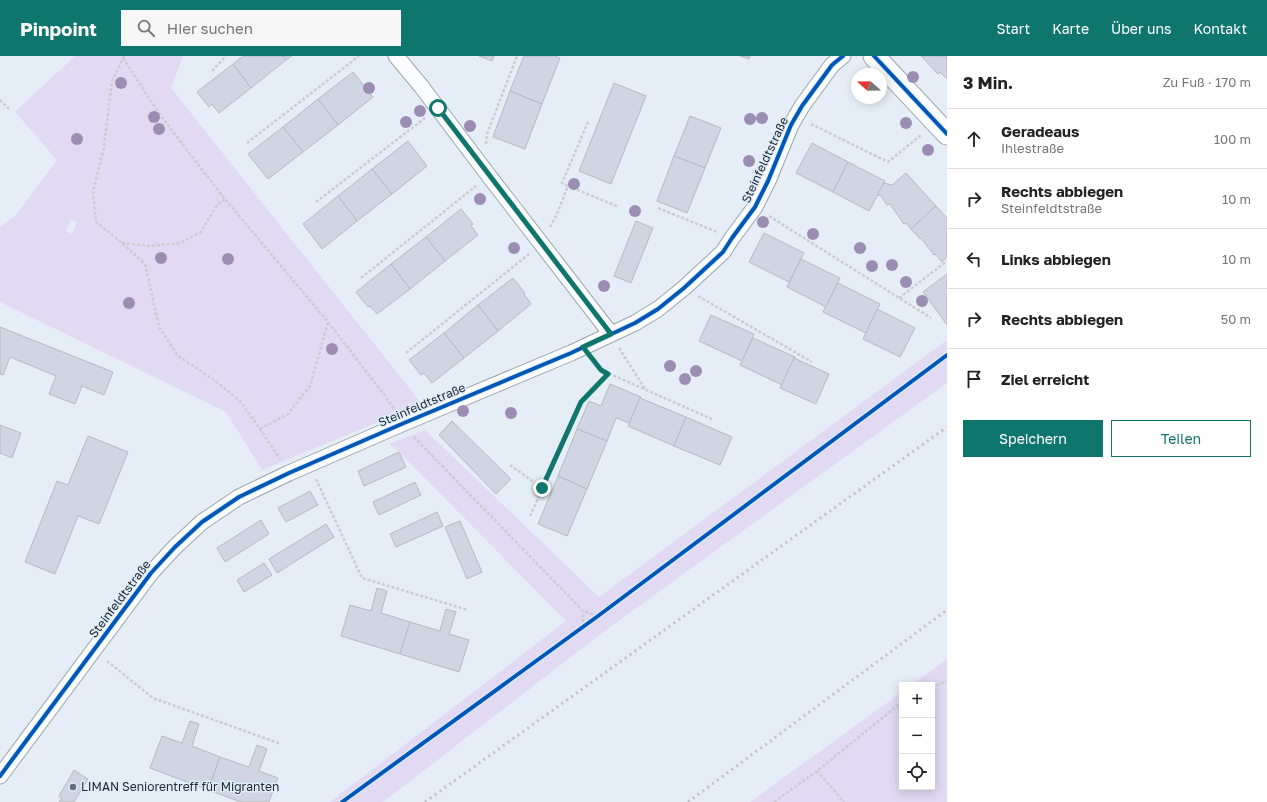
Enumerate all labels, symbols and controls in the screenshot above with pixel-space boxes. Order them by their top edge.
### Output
search box [121,10,401,46]
text: Pinpoint [20,17,97,40]
icon: search [135,17,157,39]
text: Hier suchen [167,19,253,37]
text: Start [997,20,1030,37]
text: Karte [1052,20,1089,37]
text: Über uns [1111,20,1171,37]
text: Kontakt [1193,20,1247,37]
north arrow [851,68,887,104]
text: 3 Min. [963,72,1013,93]
text: Zu Fuß · 170 m [1163,74,1251,90]
route start [429,99,447,117]
street label: Steinfeldtstraße [738,114,791,205]
text: Geradeaus [1001,122,1079,140]
icon: ahead [963,128,985,150]
text: 100 m [1214,131,1251,147]
text: Ihlestraße [1001,140,1064,156]
text: Rechts abbiegen [1001,182,1123,200]
icon: right [963,188,985,210]
text: 10 m [1222,191,1251,207]
text: Steinfeldtstraße [1001,200,1102,216]
icon: left [963,248,985,270]
text: Links abbiegen [1001,250,1111,268]
text: 10 m [1222,251,1251,267]
icon: right [963,308,985,330]
text: Rechts abbiegen [1001,310,1123,328]
text: 50 m [1221,311,1251,327]
icon: arrive [963,368,985,390]
text: Ziel erreicht [1001,370,1089,388]
street label: Steinfeldtstraße [376,379,468,430]
button: Speichern [963,420,1103,457]
button: Teilen [1111,420,1251,457]
route end [533,479,551,497]
street label: Steinfeldtstraße [86,557,154,640]
map controls [899,682,935,790]
button: + [899,682,935,718]
button: − [899,718,935,754]
button: locate [899,754,935,790]
place label: LIMAN Seniorentreff für Migranten [81,779,279,794]
marker: LIMAN Seniorentreff für Migranten [68,782,78,792]

